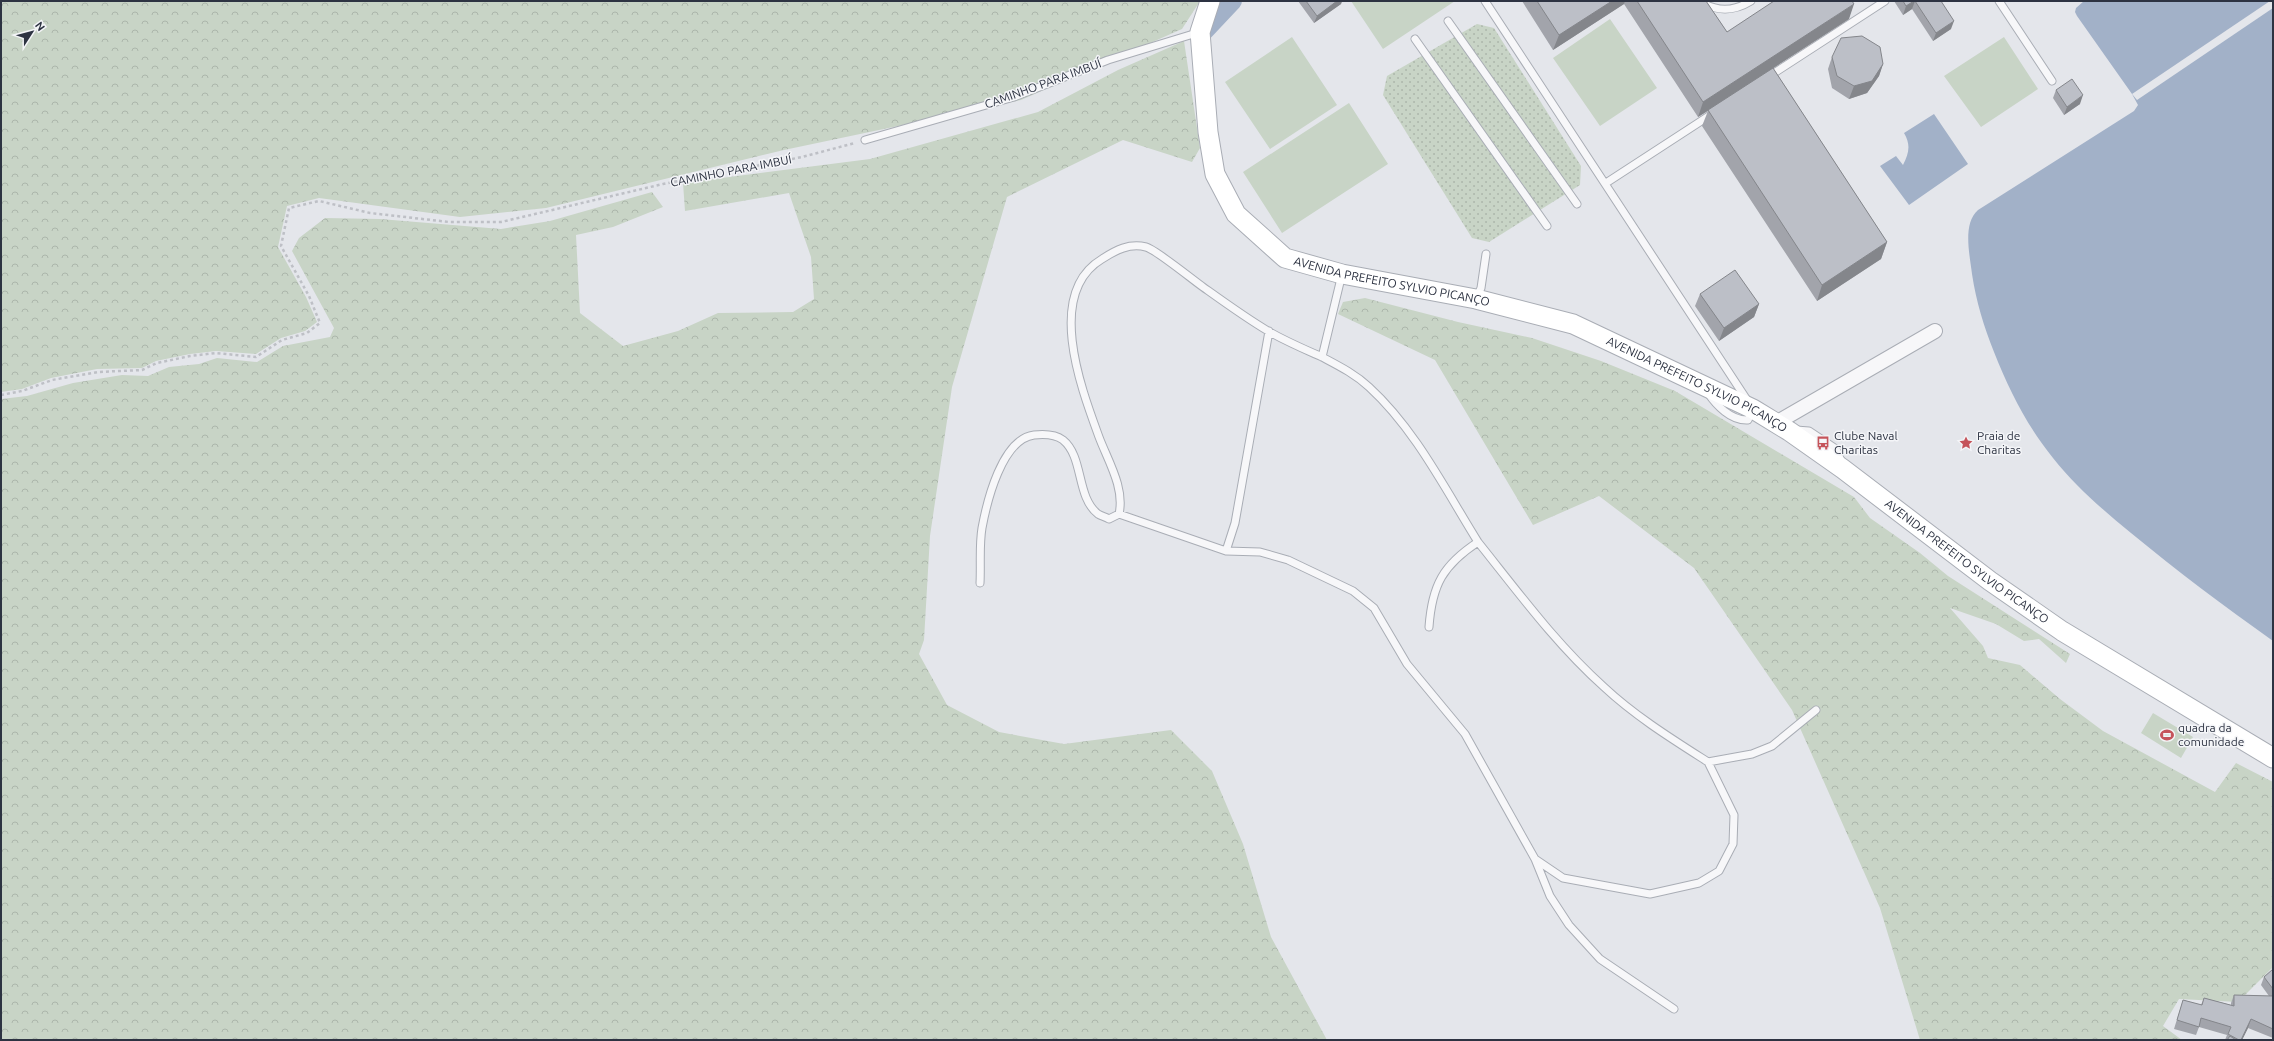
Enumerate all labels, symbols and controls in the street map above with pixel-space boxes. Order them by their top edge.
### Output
north arrow [12,12,52,52]
text: N [33,19,47,33]
street label: CAMINHO PARA IMBUÍ [983,56,1104,111]
street label: CAMINHO PARA IMBUÍ [669,152,793,189]
street label: AVENIDA PREFEITO SYLVIO PICANÇO [1292,254,1491,308]
street label: AVENIDA PREFEITO SYLVIO PICANÇO [1605,334,1790,434]
place label: Clube Naval Charitas [1834,429,1898,456]
place label: Praia de Charitas [1977,429,2021,456]
bus stop icon: Clube Naval Charitas [1815,435,1831,451]
place icon: Praia de Charitas [1958,435,1974,451]
street label: AVENIDA PREFEITO SYLVIO PICANÇO [1883,496,2051,626]
place label: quadra da comunidade [2178,721,2244,748]
sports icon: quadra da comunidade [2159,727,2175,743]

